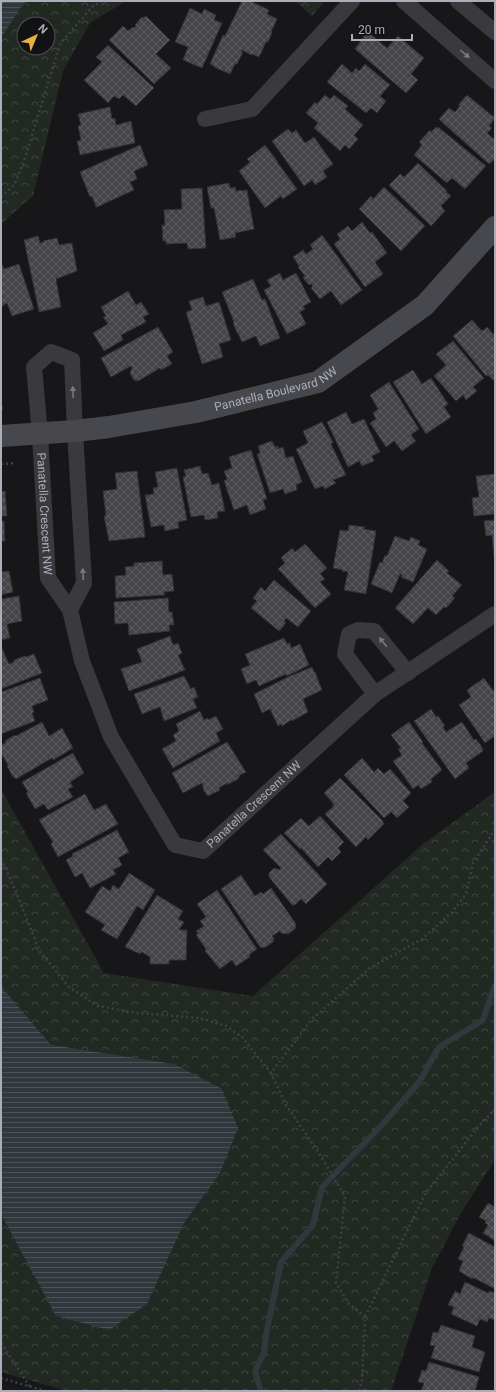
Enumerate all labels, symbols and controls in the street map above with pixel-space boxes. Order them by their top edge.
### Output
north arrow [16,16,56,56]
scale bar [352,16,412,42]
text: N [35,22,50,37]
text: 20 m [358,23,385,37]
one-way arrow [460,50,470,59]
street label: Panatella Boulevard NW [213,363,340,414]
one-way arrow [70,386,77,398]
street label: Panatella Crescent NW [34,452,55,576]
one-way arrow [80,567,86,580]
one-way arrow [379,637,388,648]
street label: Panatella Crescent NW [204,758,304,851]

